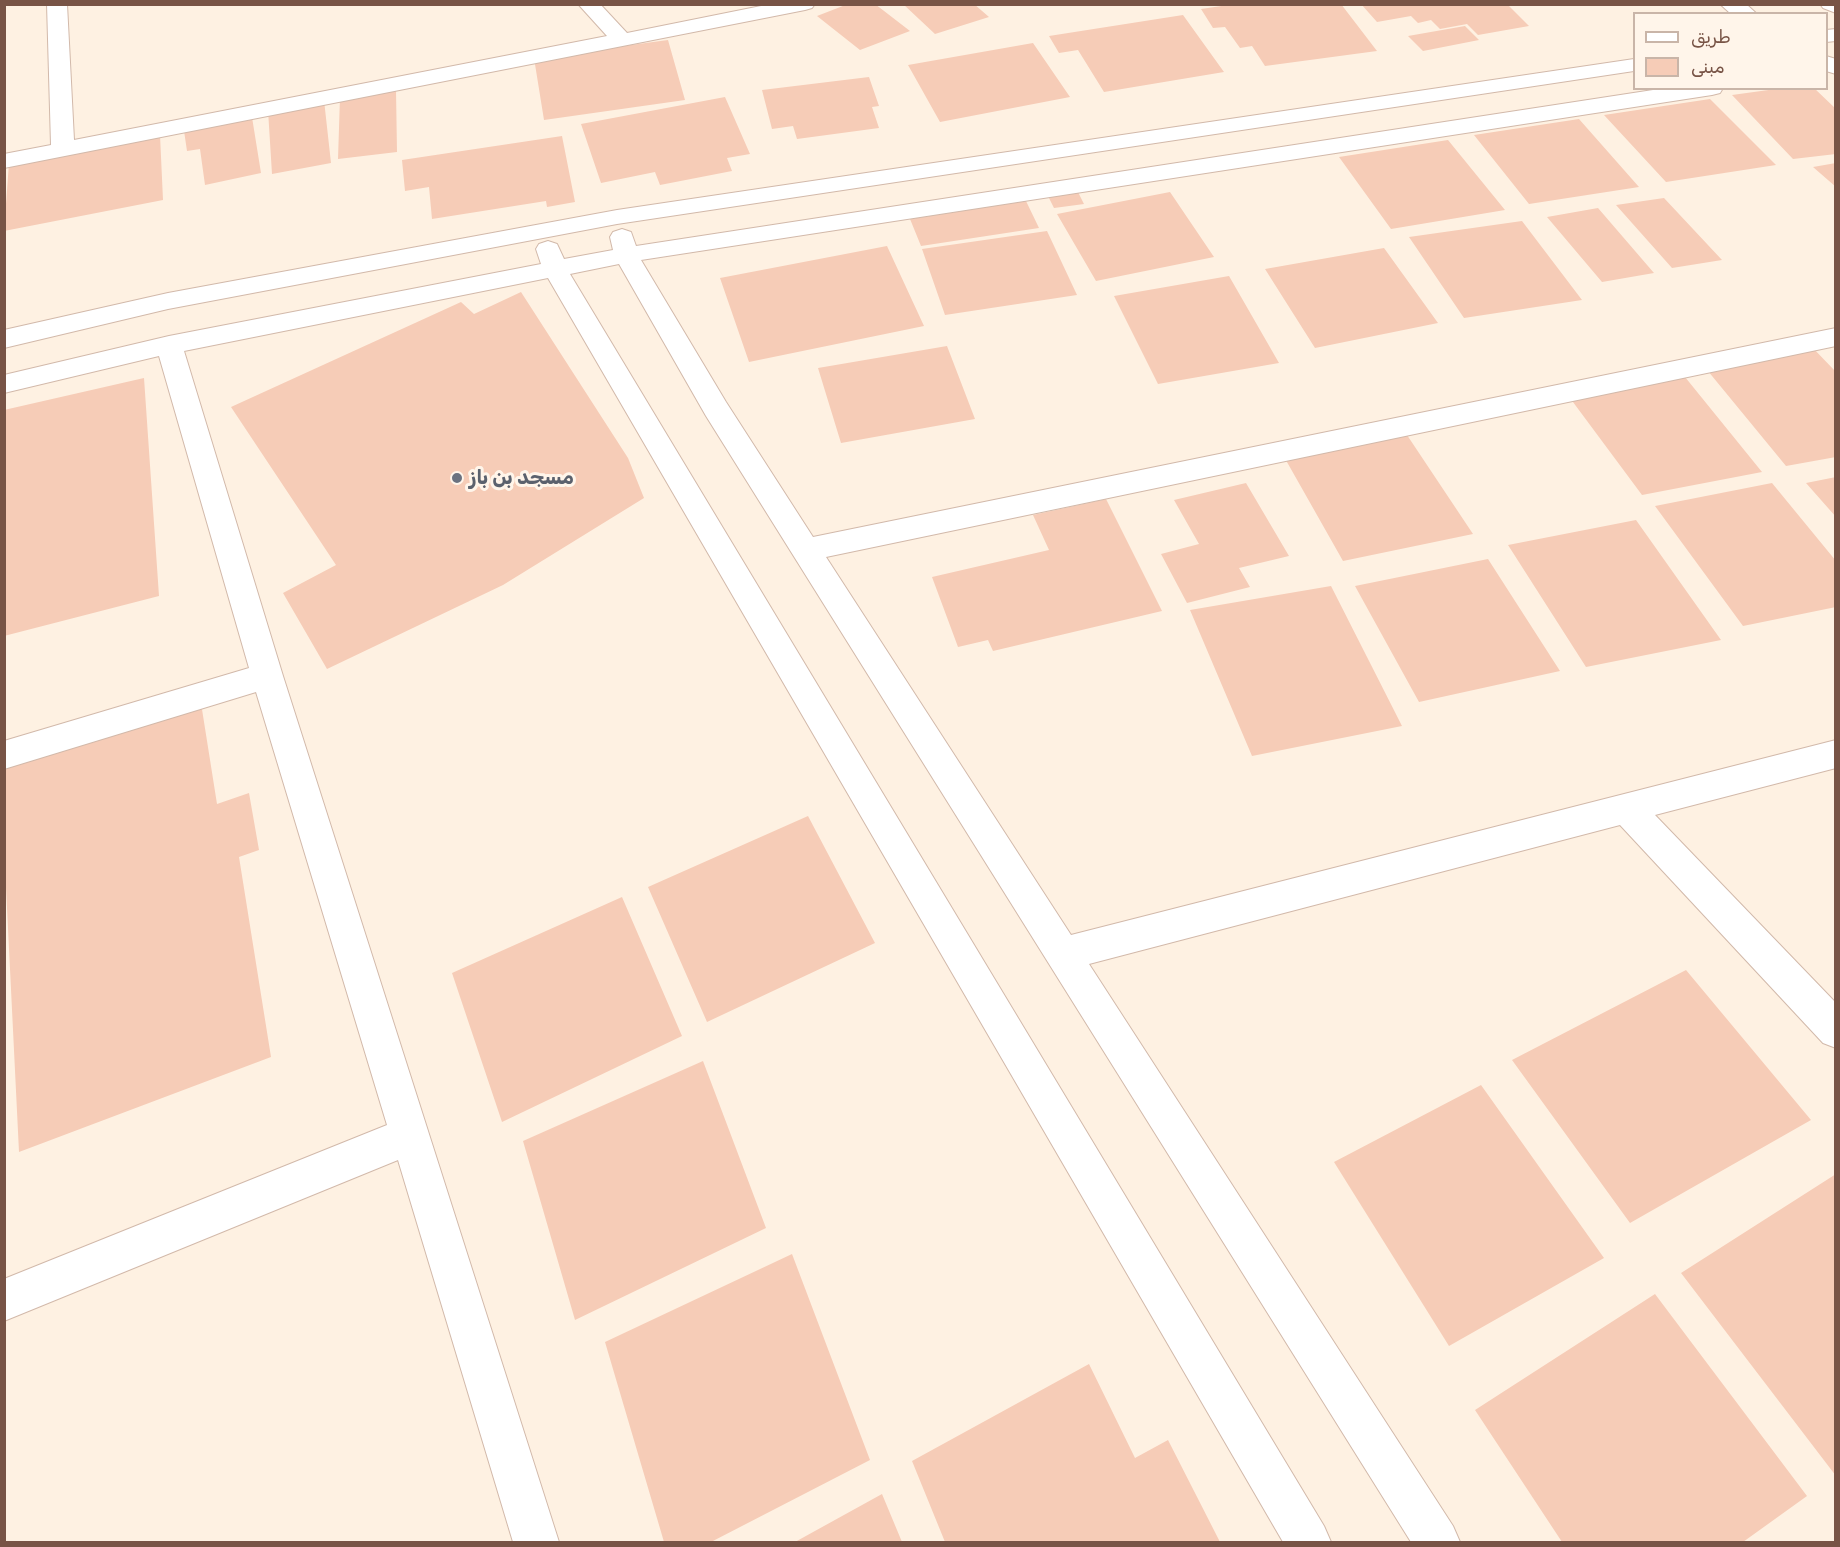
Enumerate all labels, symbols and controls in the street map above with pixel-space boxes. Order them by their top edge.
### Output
legend [1633,12,1828,90]
text: طريق [1691,26,1731,48]
text: مبنى [1691,56,1725,78]
place label: مسجد بن باز [469,466,574,490]
marker: مسجد بن باز [450,471,464,485]

